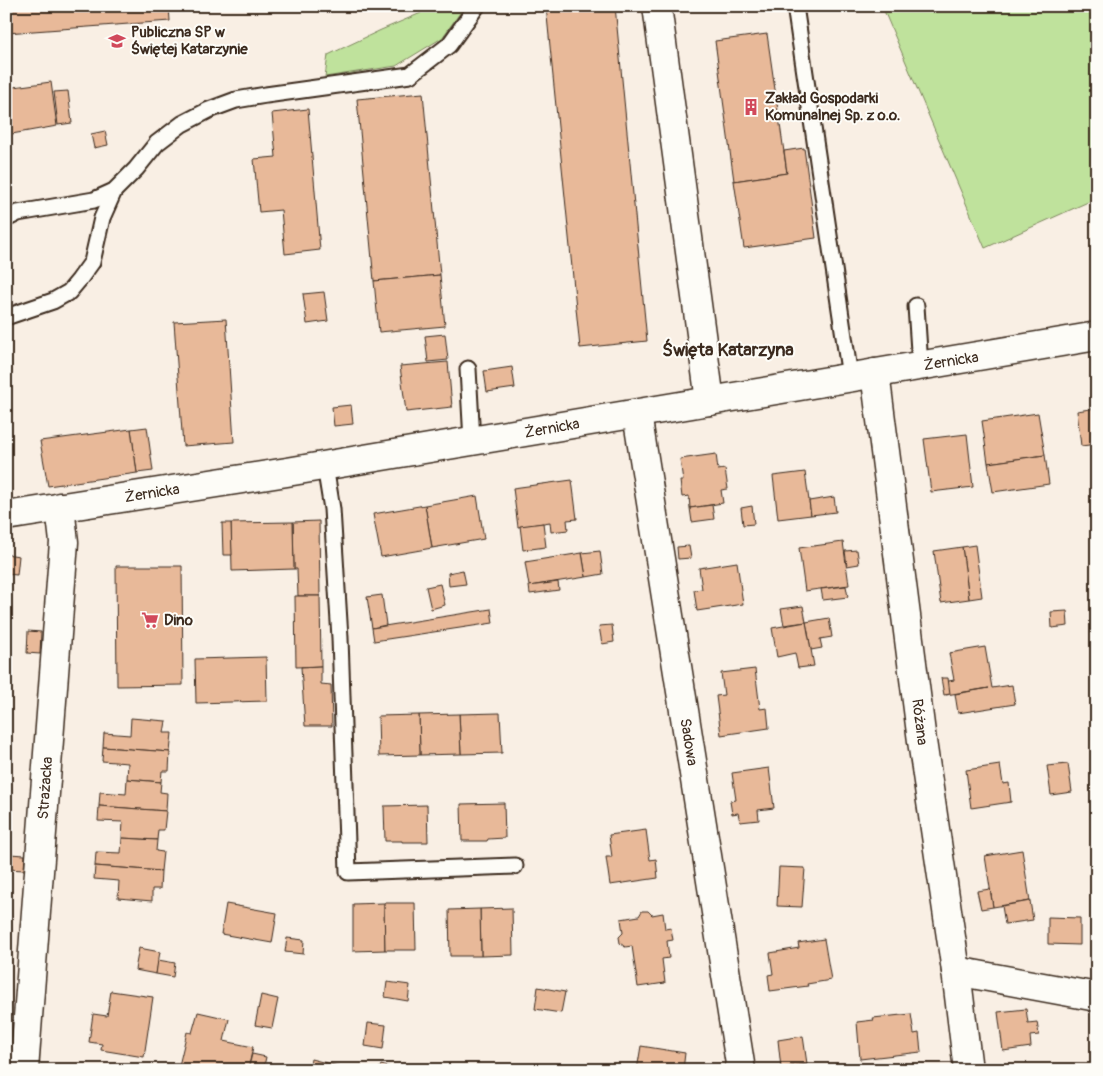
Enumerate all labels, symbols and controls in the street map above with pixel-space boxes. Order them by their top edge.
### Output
place label: Publiczna SP w Świętej Katarzynie [131,23,248,59]
school or university icon: Publiczna SP w Świętej Katarzynie [107,31,127,51]
place label: Zakład Gospodarki Komunalnej Sp. z o.o. [765,89,900,125]
building icon: Zakład Gospodarki Komunalnej Sp. z o.o. [741,97,761,117]
district label: Święta Katarzyna [662,338,794,362]
street label: Żernicka [922,348,980,375]
street label: Żernicka [523,414,581,443]
street label: Żernicka [123,480,181,507]
supermarket icon: Dino [140,610,160,630]
place label: Dino [164,611,193,630]
street label: Różana [907,698,932,746]
street label: Sadowa [675,717,702,767]
street label: Strażacka [34,756,57,820]

